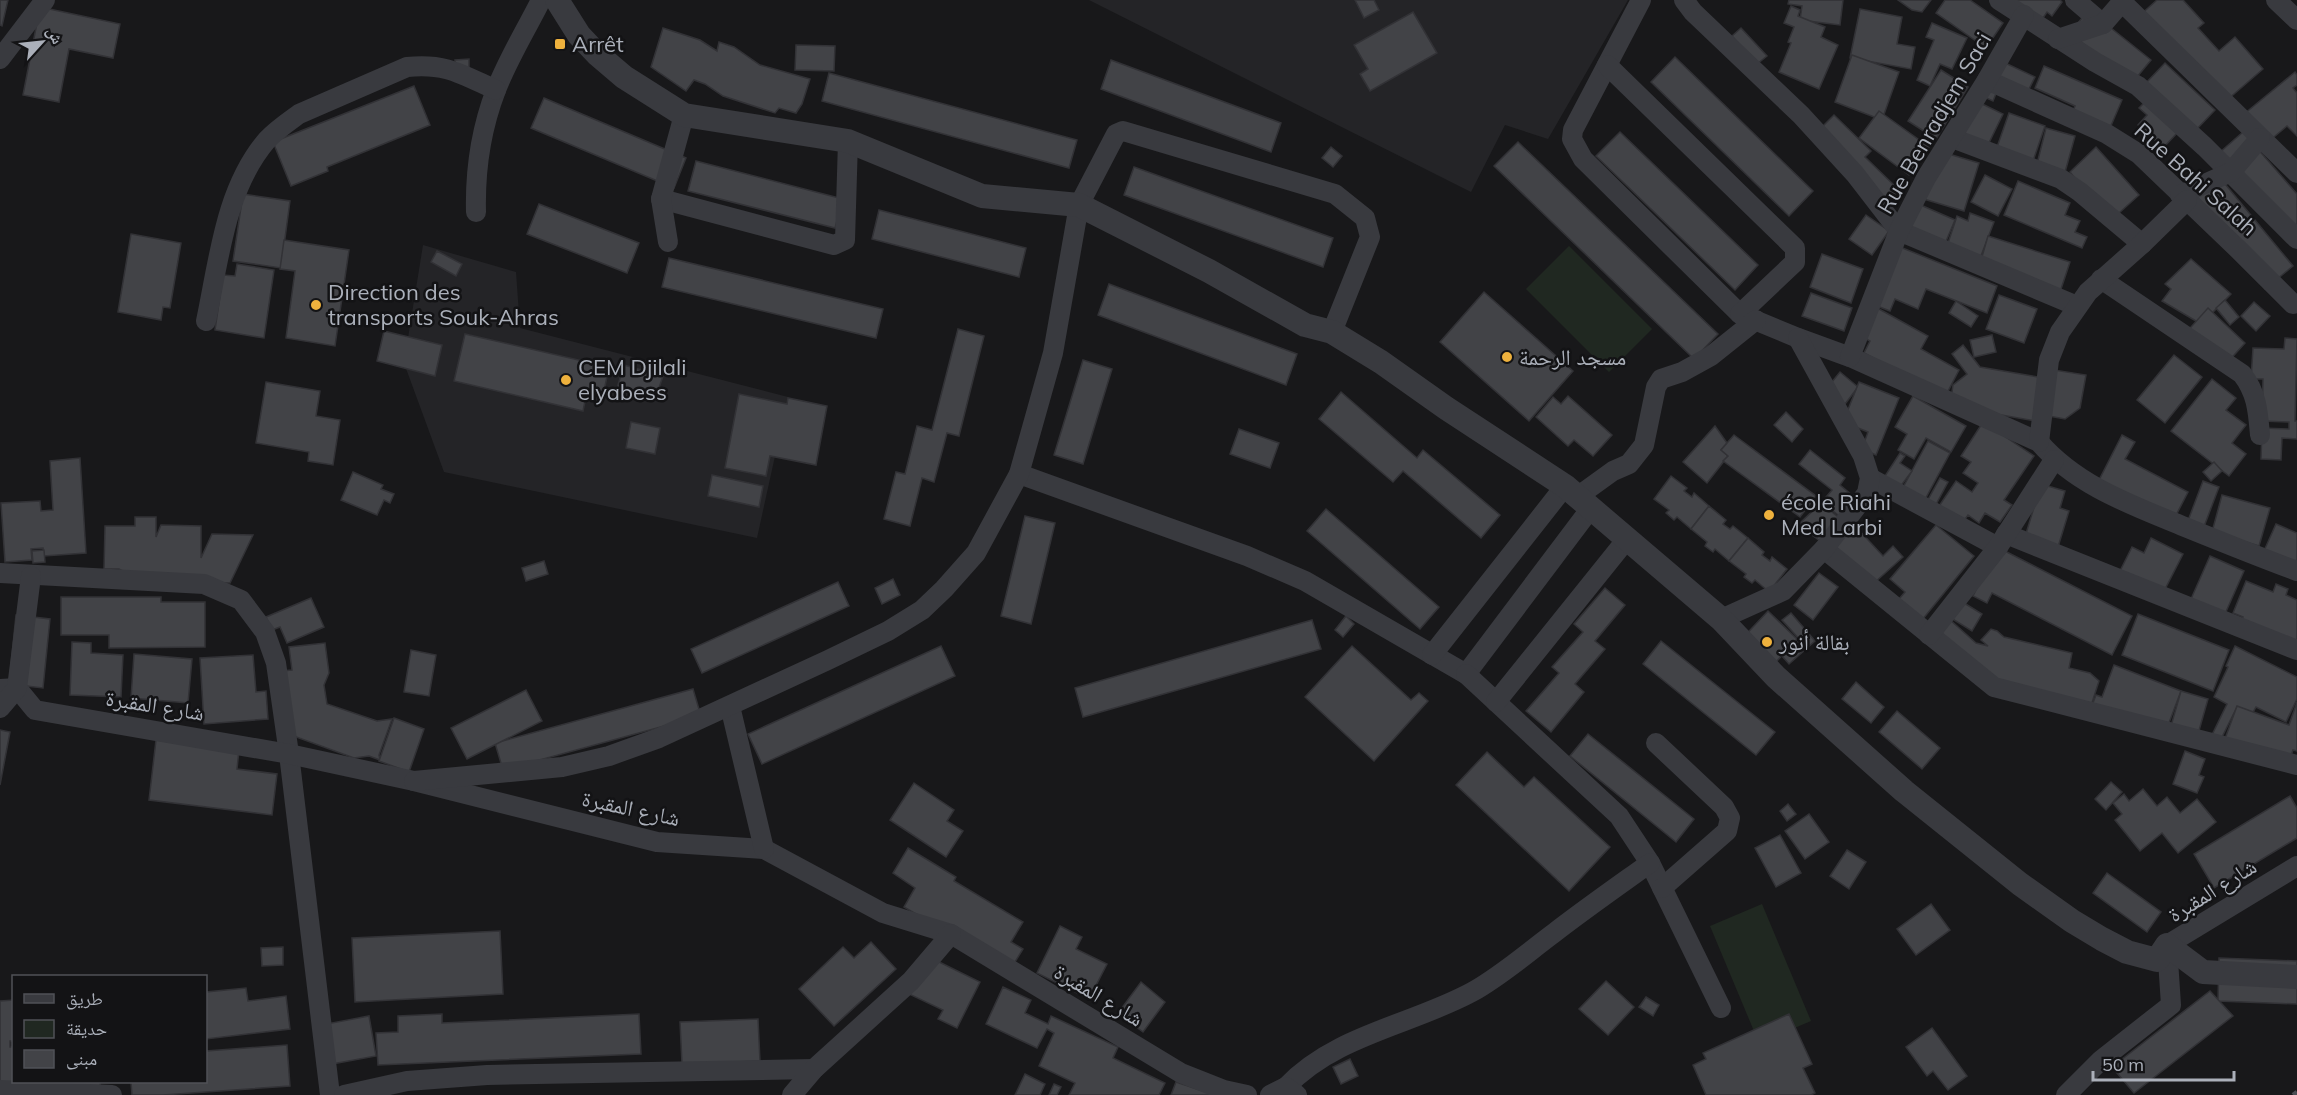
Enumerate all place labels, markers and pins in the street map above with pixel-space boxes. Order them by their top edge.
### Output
place label: Arrêt [572,30,624,58]
marker: Arrêt [553,37,567,51]
place label: Direction des transports Souk-Ahras [328,278,559,331]
marker: Direction des transports Souk-Ahras [309,298,323,312]
place label: مسجد الرحمة [1519,343,1626,371]
marker: مسجد الرحمة [1500,350,1514,364]
place label: CEM Djilali elyabess [578,353,686,406]
marker: CEM Djilali elyabess [559,373,573,387]
place label: école Riahi Med Larbi [1781,488,1891,541]
marker: école Riahi Med Larbi [1762,508,1776,522]
place label: بقالة أنور [1778,628,1850,656]
marker: بقالة أنور [1760,635,1774,649]

